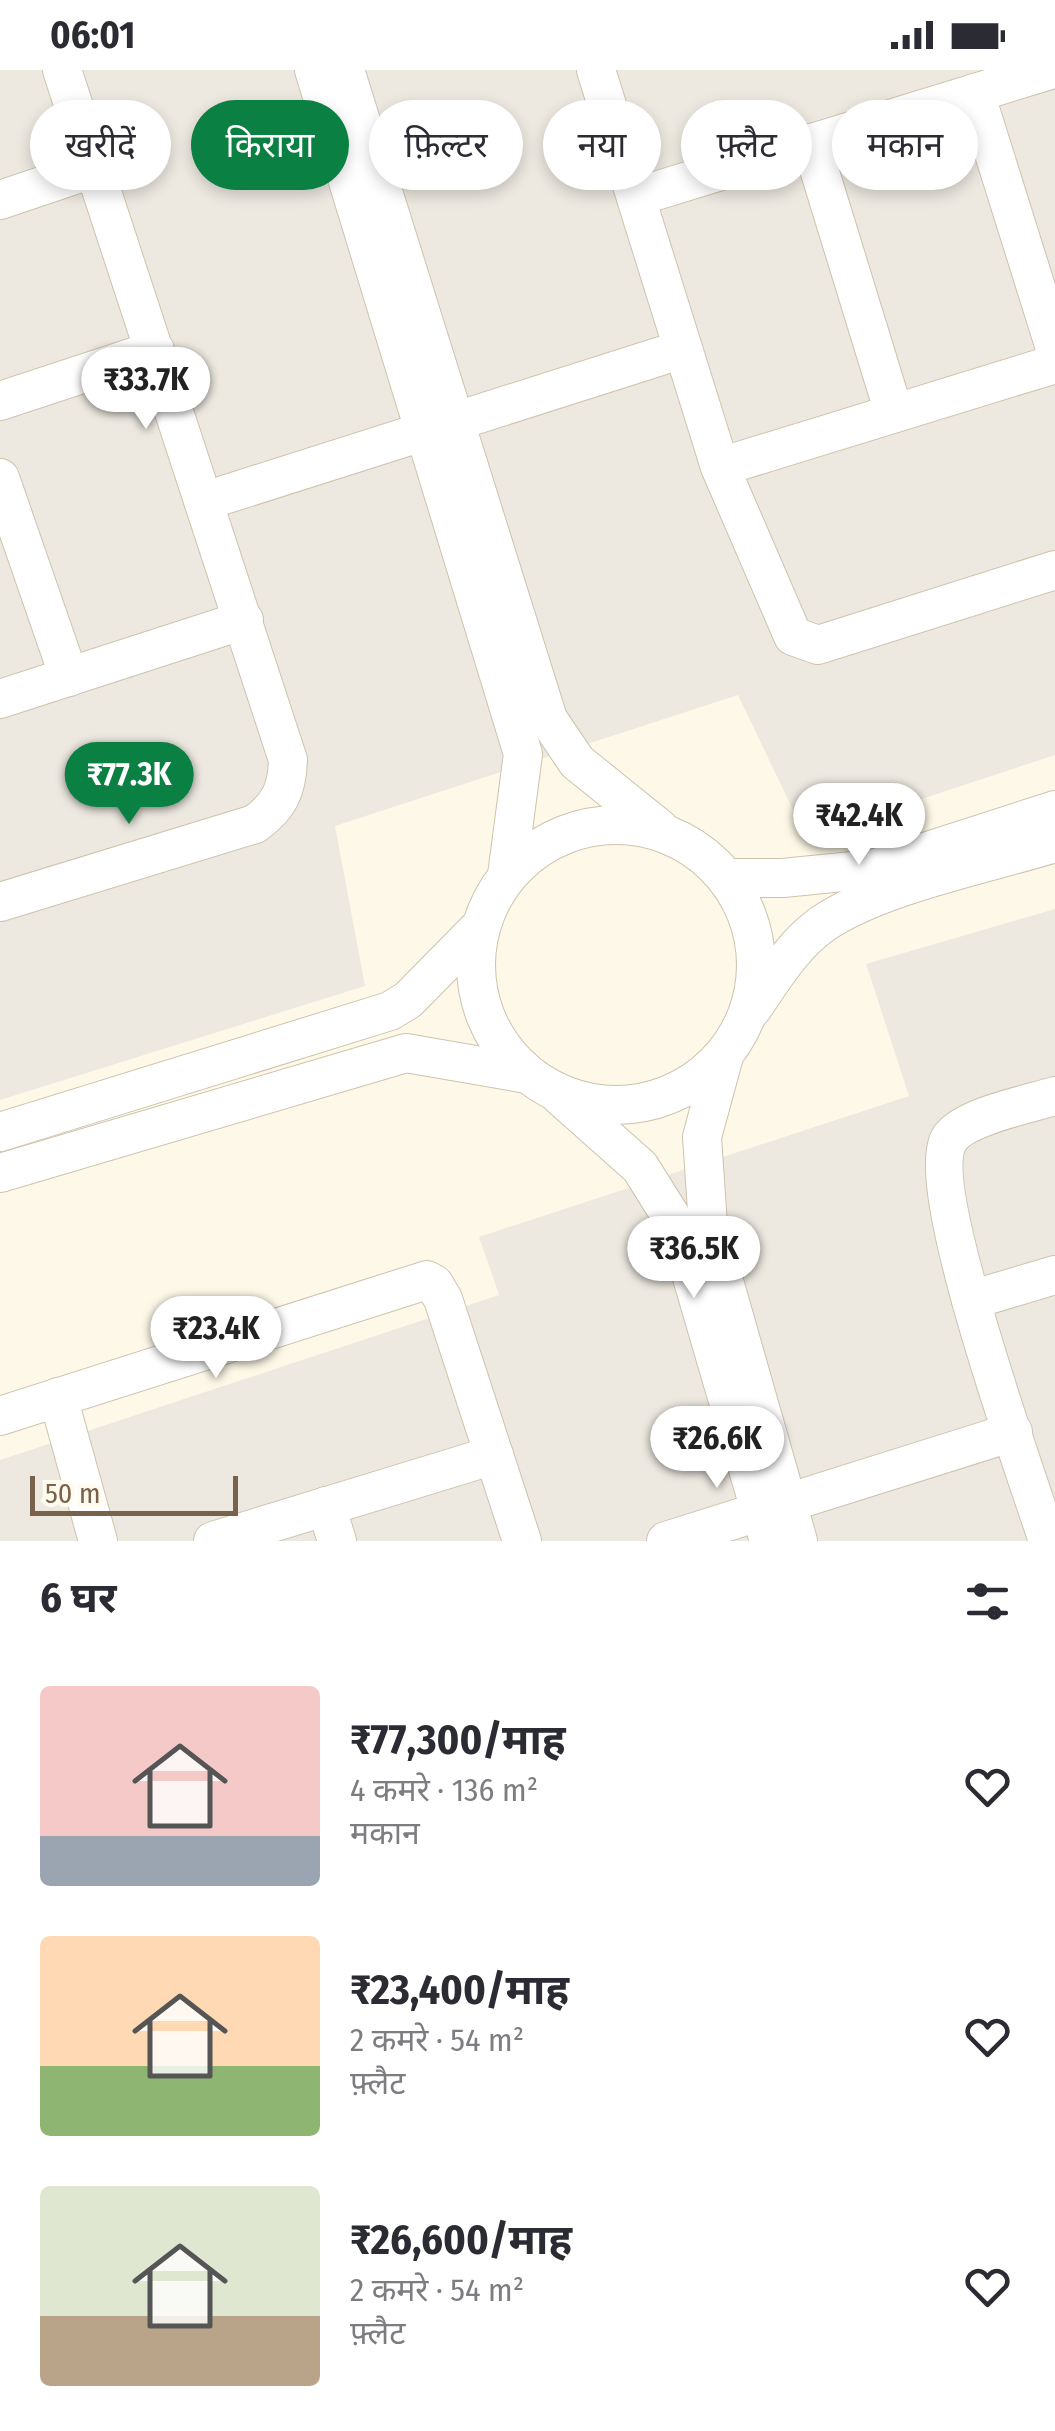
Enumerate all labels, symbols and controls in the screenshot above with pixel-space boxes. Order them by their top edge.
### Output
text: 06:01 [50,12,135,58]
chip: खरीदें [30,100,171,190]
chip: किराया [191,100,349,190]
chip: फ़िल्टर [369,100,523,190]
chip: नया [543,100,661,190]
chip: फ़्लैट [681,100,812,190]
chip: मकान [832,100,978,190]
pin: ₹33.7K [65,347,227,432]
text: ₹33.7K [103,360,189,398]
pin: ₹77.3K [48,742,210,827]
text: ₹77.3K [87,755,171,793]
pin: ₹42.4K [778,783,940,868]
text: ₹42.4K [815,796,903,834]
pin: ₹36.5K [613,1216,775,1301]
text: ₹36.5K [649,1229,739,1267]
pin: ₹23.4K [135,1296,297,1381]
text: ₹23.4K [172,1309,260,1347]
pin: ₹26.6K [636,1406,798,1491]
text: ₹26.6K [672,1419,762,1457]
scale bar [30,1471,238,1516]
text: 50 m [45,1477,101,1510]
text: 6 घर [40,1573,116,1623]
icon: filters [960,1574,1015,1629]
text: ₹77,300/माह [350,1715,566,1765]
icon: home [120,1726,240,1846]
icon: heart [960,1759,1015,1814]
text: 4 कमरे · 136 m² [350,1771,538,1809]
text: मकान [350,1814,420,1852]
text: ₹23,400/माह [350,1965,569,2015]
icon: home [120,1976,240,2096]
icon: heart [960,2009,1015,2064]
text: 2 कमरे · 54 m² [350,2021,524,2059]
text: फ़्लैट [350,2064,405,2102]
text: ₹26,600/माह [350,2215,572,2265]
icon: home [120,2226,240,2346]
icon: heart [960,2259,1015,2314]
text: 2 कमरे · 54 m² [350,2271,524,2309]
text: फ़्लैट [350,2314,405,2352]

